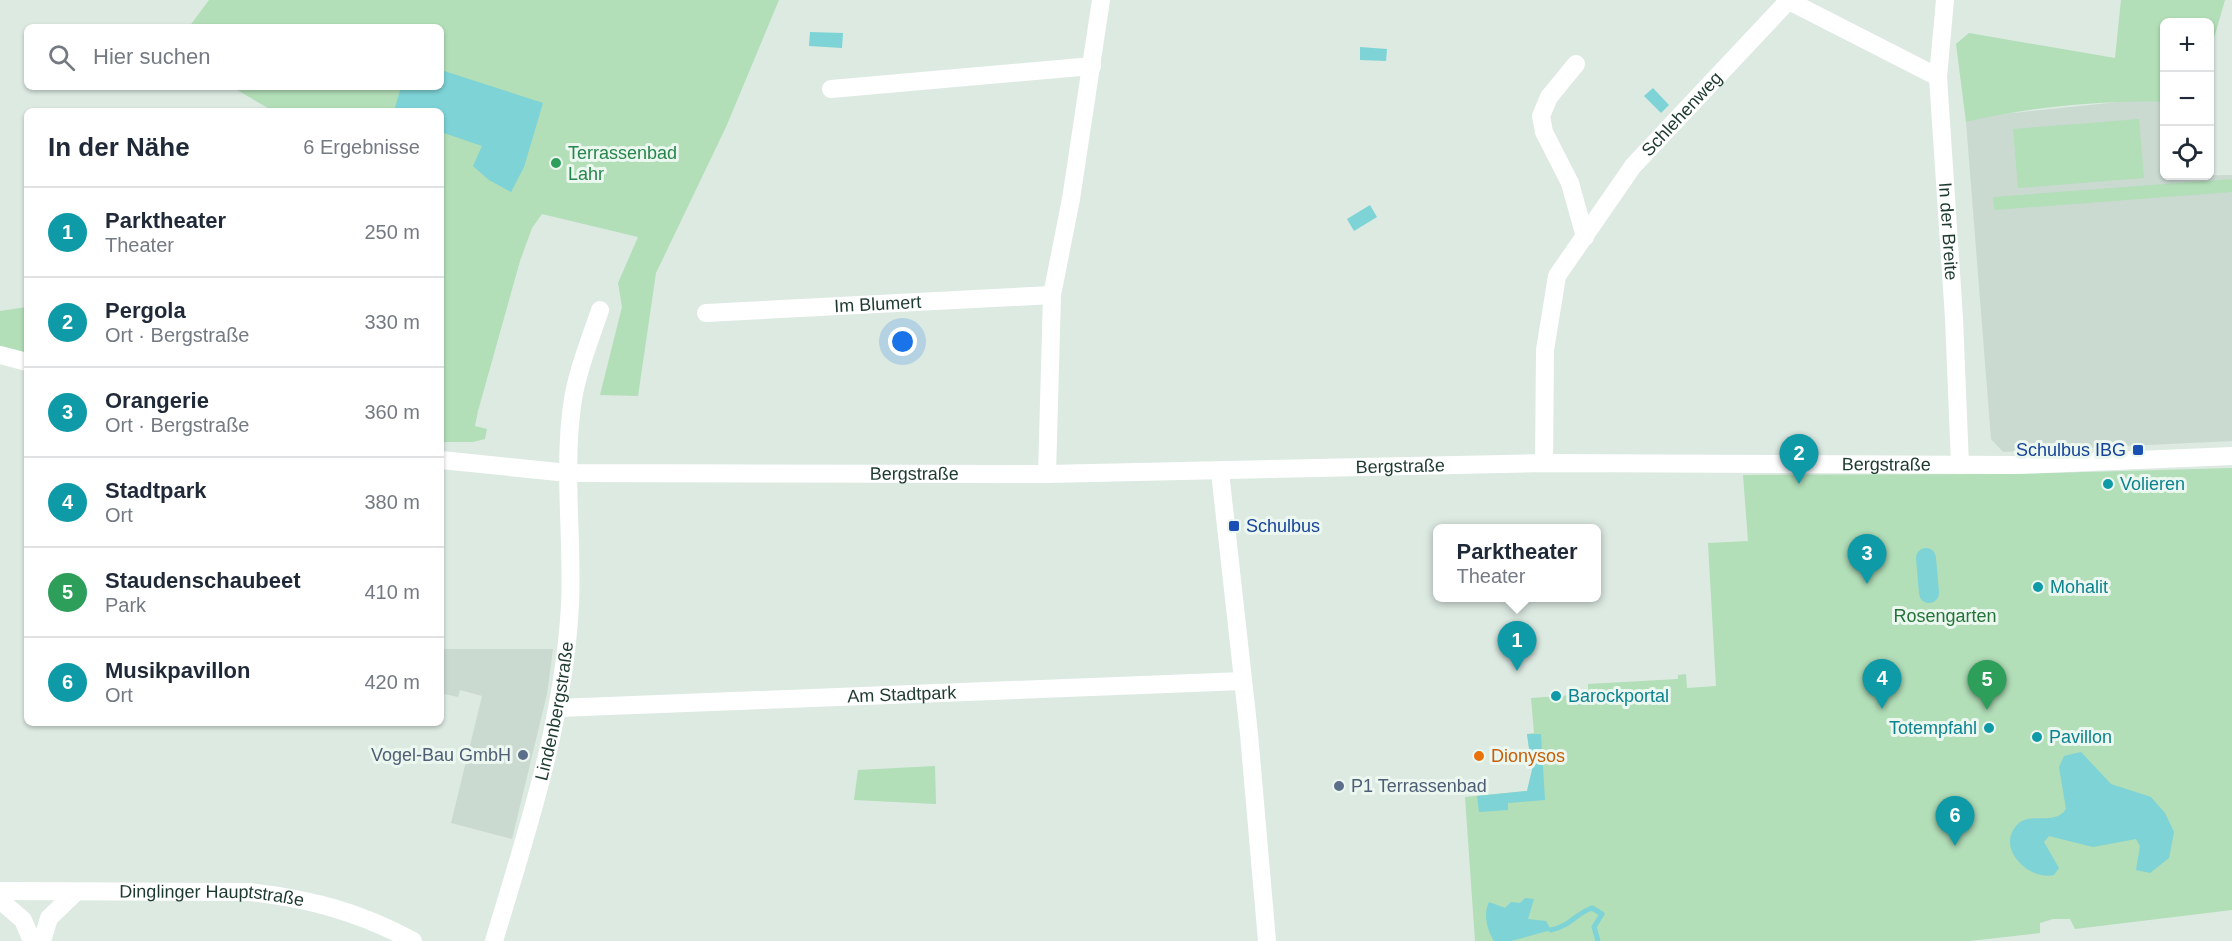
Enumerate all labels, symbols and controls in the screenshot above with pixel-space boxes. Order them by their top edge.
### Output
map controls [2160,18,2214,180]
button: + [2160,18,2214,72]
search box [24,24,444,90]
icon: search [45,41,78,74]
text: Hier suchen [93,44,210,69]
street label: Schlehenweg [1638,68,1726,160]
button: − [2160,72,2214,126]
button: locate [2160,126,2214,180]
text: In der Nähe [48,132,190,162]
text: 6 Ergebnisse [303,136,420,158]
place label: Terrassenbad Lahr [568,143,677,184]
marker: Terrassenbad Lahr [549,156,563,170]
street label: In der Breite [1935,182,1961,281]
text: Parktheater [105,208,226,233]
text: 1 [62,221,73,243]
text: 250 m [364,221,420,243]
text: Theater [105,234,174,256]
street label: Im Blumert [834,292,922,316]
text: Pergola [105,298,186,323]
text: 2 [62,311,73,333]
text: 330 m [364,311,420,333]
text: Ort · Bergstraße [105,324,249,346]
your location [888,327,917,356]
text: Orangerie [105,388,209,413]
text: 3 [62,401,73,423]
text: 360 m [364,401,420,423]
text: Ort · Bergstraße [105,414,249,436]
pin: 2 [1780,434,1818,484]
place label: Schulbus IBG [2016,440,2126,460]
marker: Schulbus IBG [2131,443,2145,457]
street label: Bergstraße [1842,454,1931,475]
street label: Bergstraße [1355,455,1445,477]
street label: Bergstraße [870,464,959,484]
place label: Volieren [2120,474,2185,494]
marker: Volieren [2101,477,2115,491]
text: Stadtpark [105,478,206,503]
text: 4 [62,491,73,513]
text: 380 m [364,491,420,513]
text: Ort [105,504,133,526]
place label: Schulbus [1246,516,1320,536]
marker: Schulbus [1227,519,1241,533]
popup [1433,524,1601,602]
pin: 3 [1848,534,1886,584]
text: Parktheater [1456,539,1578,564]
text: Theater [1456,565,1525,587]
text: Staudenschaubeet [105,568,301,593]
place label: Mohalit [2050,577,2108,597]
marker: Mohalit [2031,580,2045,594]
text: 5 [62,581,73,603]
text: 410 m [364,581,420,603]
text: Park [105,594,146,616]
park label: Rosengarten [1893,606,1997,626]
pin: 1 [1498,622,1537,671]
street label: Lindenbergstraße [531,641,577,783]
text: Musikpavillon [105,658,250,683]
pin: 4 [1862,660,1902,709]
pin: 5 [1968,660,2006,710]
text: 6 [62,671,73,693]
text: 420 m [364,671,420,693]
street label: Am Stadtpark [847,682,958,707]
text: Ort [105,684,133,706]
place label: Barockportal [1568,686,1669,706]
marker: Barockportal [1549,689,1563,703]
place label: Totempfahl [1889,718,1977,738]
marker: Totempfahl [1982,721,1996,735]
place label: Pavillon [2049,727,2112,747]
marker: Pavillon [2030,730,2044,744]
place label: Vogel-Bau GmbH [371,745,511,765]
place label: Dionysos [1491,746,1565,766]
marker: Vogel-Bau GmbH [516,748,530,762]
marker: Dionysos [1472,749,1486,763]
place label: P1 Terrassenbad [1351,776,1487,796]
marker: P1 Terrassenbad [1332,779,1346,793]
pin: 6 [1936,796,1974,846]
street label: Dinglinger Hauptstraße [119,881,306,910]

